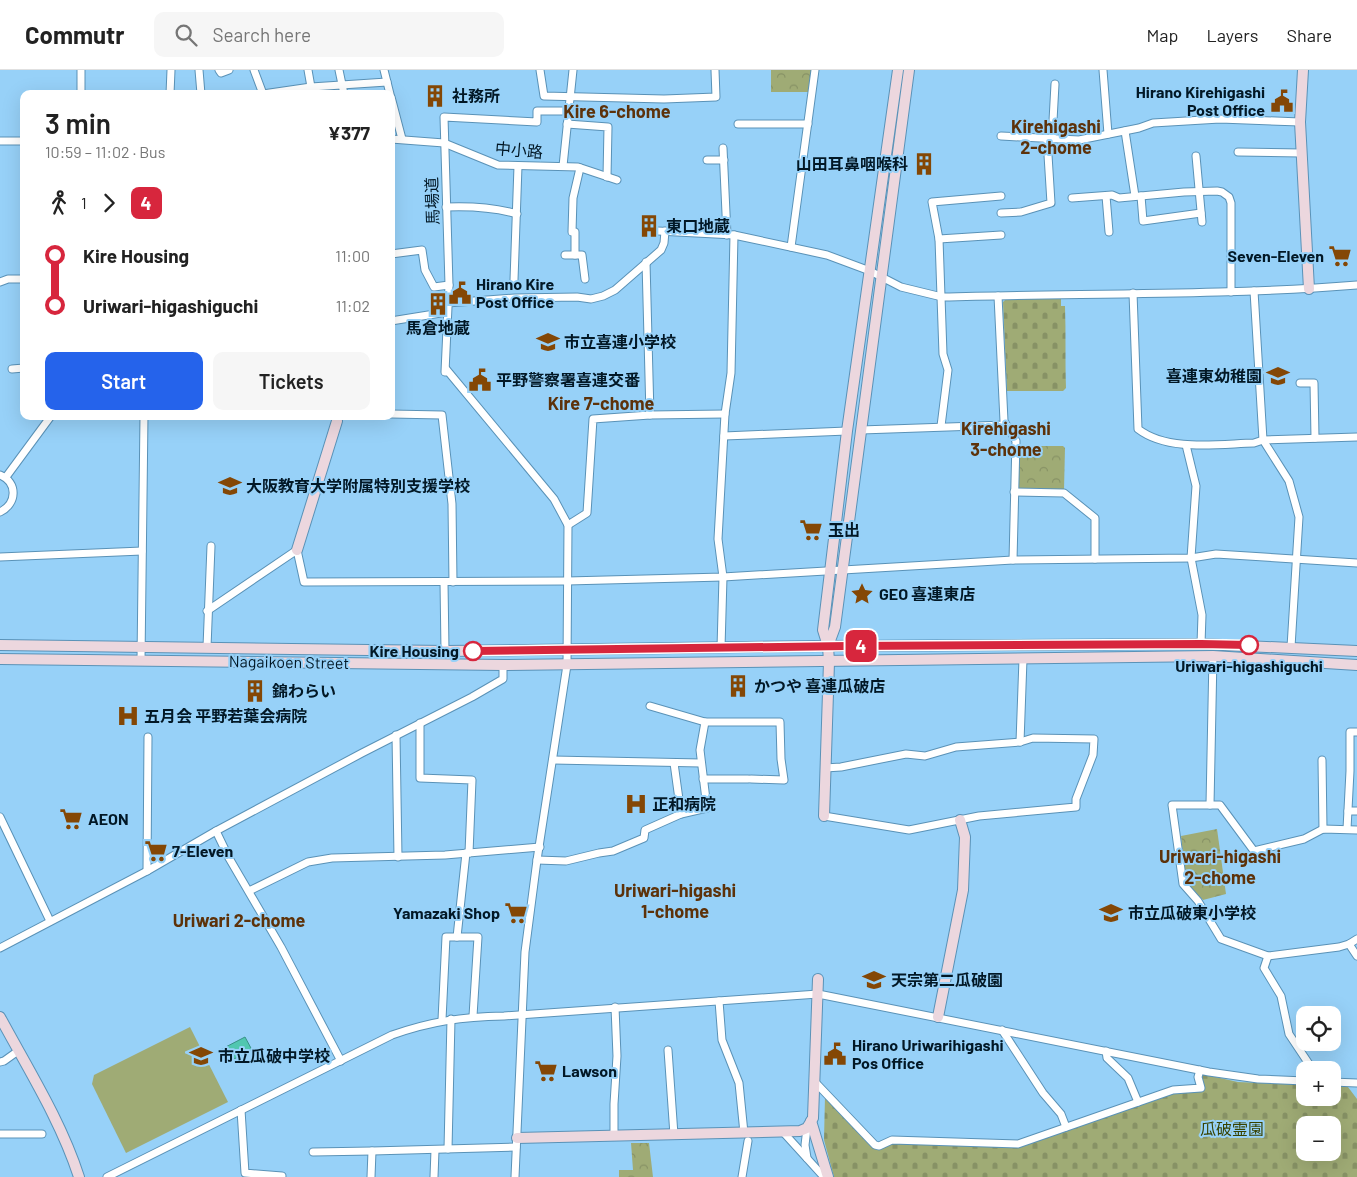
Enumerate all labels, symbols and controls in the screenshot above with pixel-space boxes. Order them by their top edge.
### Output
search box [154,12,504,57]
text: Commutr [25,20,124,49]
icon: search [172,21,200,49]
text: Search here [212,23,311,46]
text: Map [1146,24,1178,46]
text: Layers [1206,24,1259,46]
text: Share [1287,24,1332,46]
place label: Hirano Kirehigashi Post Office [1136,82,1265,119]
building icon: 社務所 [422,83,448,109]
place label: 社務所 [452,86,500,105]
public building icon: Hirano Kirehigashi Post Office [1269,88,1295,114]
district label: Kire 6-chome [563,100,671,122]
text: 3 min [45,106,111,140]
district label: Kirehigashi 2-chome [1011,115,1101,158]
text: ¥377 [328,121,370,144]
street label: 中小路 [494,138,544,161]
text: 10:59 – 11:02 · Bus [45,142,165,161]
building icon: 山田耳鼻咽喉科 [911,151,937,177]
place label: 山田耳鼻咽喉科 [796,154,908,173]
street label: 馬場道 [421,177,442,225]
icon: walk [45,189,73,217]
icon: forward [95,189,123,217]
text: 4 [141,192,152,214]
text: 1 [81,193,87,212]
building icon: 東口地蔵 [636,213,662,239]
place label: 東口地蔵 [666,216,730,235]
supermarket icon: Seven-Eleven [1327,243,1353,269]
text: Kire Housing [83,244,189,267]
text: 11:00 [335,246,370,265]
place label: Seven-Eleven [1228,246,1324,265]
place label: Hirano Kire Post Office [476,274,554,311]
public building icon: Hirano Kire Post Office [447,280,473,306]
building icon: 馬倉地蔵 [425,291,451,317]
text: Uriwari-higashiguchi [83,294,258,317]
text: 11:02 [336,296,370,315]
place label: 馬倉地蔵 [406,318,470,337]
school or university icon: 市立喜連小学校 [535,329,561,355]
place label: 市立喜連小学校 [564,332,676,351]
button: Start [45,352,203,410]
button: Tickets [213,352,370,410]
school or university icon: 喜連東幼稚園 [1265,363,1291,389]
place label: 喜連東幼稚園 [1166,366,1262,385]
public building icon: 平野警察署喜連交番 [467,367,493,393]
place label: 平野警察署喜連交番 [496,370,640,389]
district label: Kire 7-chome [548,392,654,414]
district label: Kirehigashi 3-chome [961,417,1051,460]
school or university icon: 大阪教育大学附属特別支援学校 [217,473,243,499]
place label: 大阪教育大学附属特別支援学校 [246,476,470,495]
supermarket icon: 玉出 [798,517,824,543]
place label: 玉出 [828,520,860,539]
place icon: GEO 喜連東店 [849,581,875,607]
place label: GEO 喜連東店 [879,584,975,603]
line badge: 4 [845,630,877,662]
text: 4 [856,635,866,657]
marker: Uriwari-higashiguchi [1239,635,1259,655]
place label: Kire Housing [370,641,459,660]
marker: Kire Housing [463,641,483,661]
street label: Nagaikoen Street [229,651,349,672]
place label: Uriwari-higashiguchi [1175,656,1323,675]
building icon: かつや 喜連瓜破店 [725,673,751,699]
place label: かつや 喜連瓜破店 [754,676,885,695]
building icon: 錦わらい [242,678,268,704]
place label: 錦わらい [272,681,336,700]
hospital icon: 五月会 平野若葉会病院 [115,703,141,729]
place label: 五月会 平野若葉会病院 [144,706,307,725]
hospital icon: 正和病院 [623,791,649,817]
place label: 正和病院 [652,794,716,813]
supermarket icon: AEON [58,806,84,832]
place label: AEON [88,809,129,828]
supermarket icon: 7-Eleven [143,838,169,864]
place label: 7-Eleven [172,841,233,860]
district label: Uriwari-higashi 2-chome [1159,845,1281,888]
district label: Uriwari-higashi 1-chome [614,879,736,922]
supermarket icon: Yamazaki Shop [503,900,529,926]
school or university icon: 市立瓜破東小学校 [1098,900,1124,926]
place label: Yamazaki Shop [393,903,500,922]
place label: 市立瓜破東小学校 [1128,903,1256,922]
district label: Uriwari 2-chome [173,909,306,931]
school or university icon: 天宗第二瓜破園 [861,967,887,993]
place label: 天宗第二瓜破園 [891,970,1003,989]
map controls [1296,1006,1341,1161]
button: locate [1296,1006,1341,1051]
place label: Hirano Uriwarihigashi Pos Office [852,1035,1004,1072]
public building icon: Hirano Uriwarihigashi Pos Office [822,1041,848,1067]
school or university icon: 市立瓜破中学校 [188,1043,214,1069]
place label: 市立瓜破中学校 [218,1046,330,1065]
supermarket icon: Lawson [533,1058,559,1084]
place label: Lawson [562,1061,617,1080]
button: + [1296,1061,1341,1106]
button: − [1296,1116,1341,1161]
park label: 瓜破霊園 [1200,1119,1264,1138]

